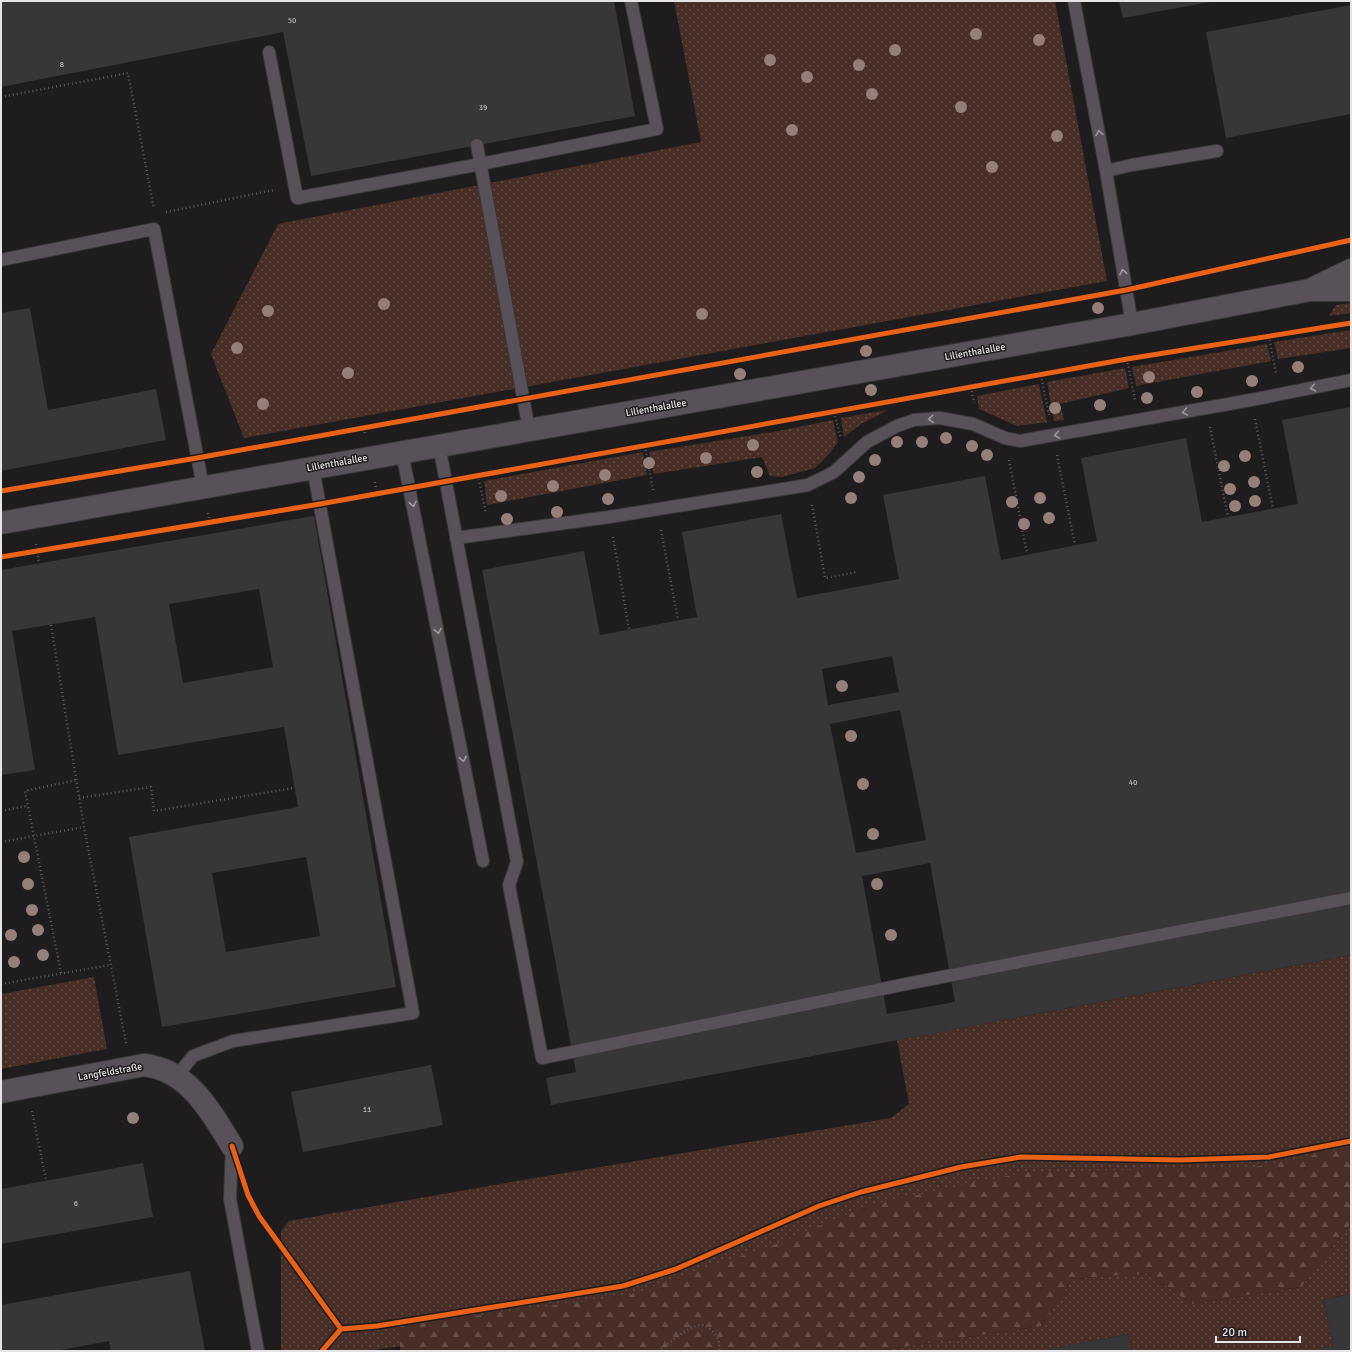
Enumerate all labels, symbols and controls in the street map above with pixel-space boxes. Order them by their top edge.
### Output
house number: 50 [288,15,296,25]
house number: 8 [60,59,64,69]
house number: 39 [479,102,487,112]
one-way arrow [1095,130,1103,136]
one-way arrow [1119,269,1128,275]
street label: Lilienthalallee [944,341,1006,363]
one-way arrow [1310,383,1316,392]
street label: Lilienthalallee [625,397,687,419]
one-way arrow [1182,407,1188,415]
one-way arrow [928,414,934,423]
one-way arrow [1054,430,1060,438]
street label: Lilienthalallee [306,452,368,474]
one-way arrow [408,501,416,507]
one-way arrow [433,628,441,635]
one-way arrow [458,756,466,762]
house number: 40 [1129,777,1137,787]
street label: Langfeldstraße [77,1060,143,1084]
house number: 11 [363,1104,371,1114]
house number: 6 [74,1198,78,1208]
scale bar [1216,1318,1300,1344]
text: 20 m [1222,1325,1247,1340]

